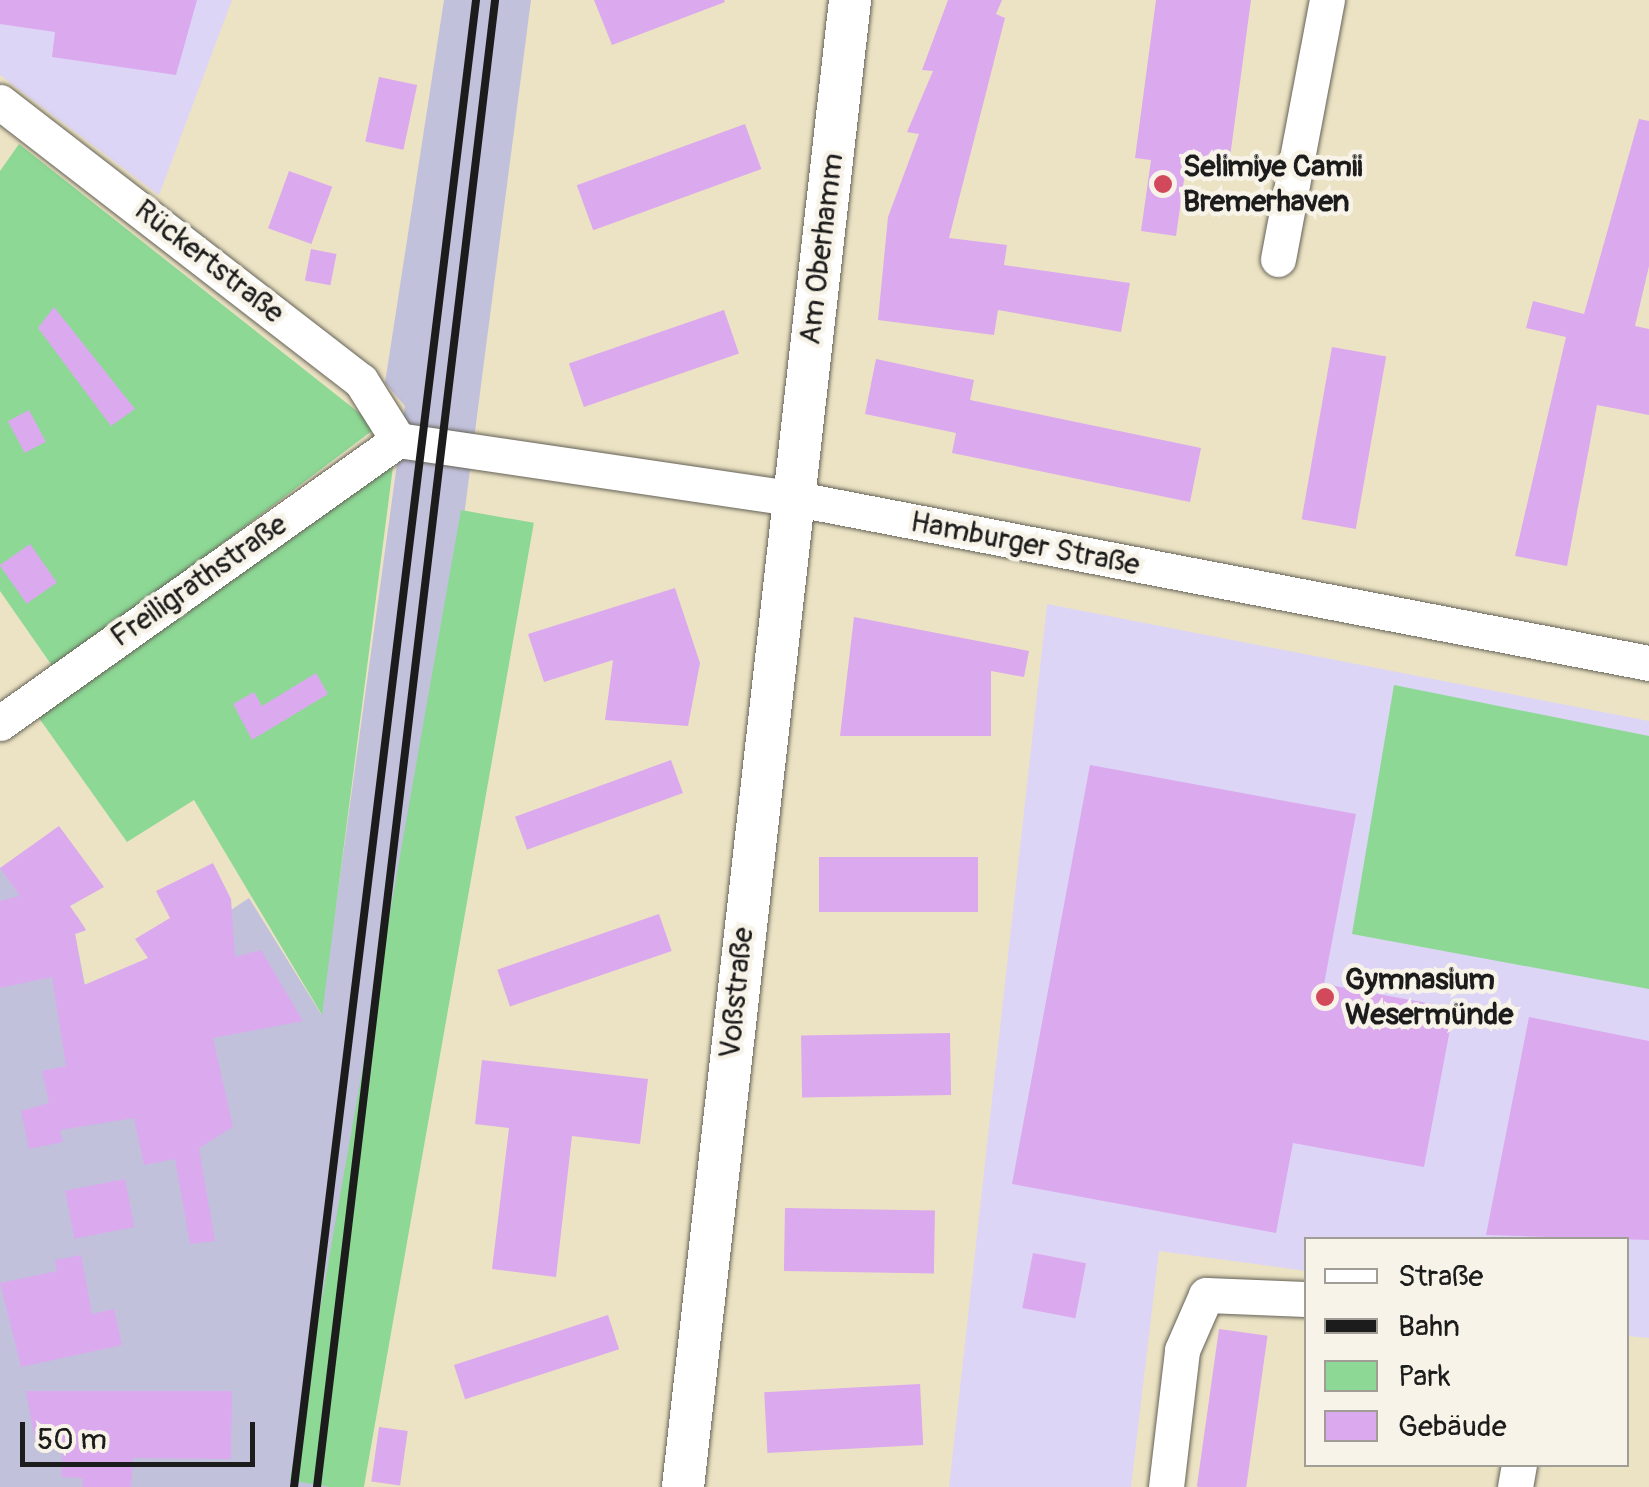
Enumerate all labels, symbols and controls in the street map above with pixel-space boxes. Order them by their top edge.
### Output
place label: Selimiye Camii Bremerhaven [1183,149,1363,220]
street label: Am Oberhamm [792,151,852,347]
marker: Selimiye Camii Bremerhaven [1152,173,1174,195]
street label: Rückertstraße [127,193,291,331]
street label: Hamburger Straße [907,504,1143,584]
street label: Freiligrathstraße [104,507,294,655]
street label: Voßstraße [712,926,762,1060]
place label: Gymnasium Wesermünde [1345,962,1513,1032]
marker: Gymnasium Wesermünde [1314,986,1336,1008]
legend [1304,1237,1629,1467]
text: Straße [1398,1258,1483,1295]
text: Bahn [1398,1308,1460,1345]
text: Park [1398,1358,1451,1395]
scale bar [25,1402,260,1464]
text: Gebäude [1398,1408,1507,1445]
text: 50 m [37,1421,107,1458]

